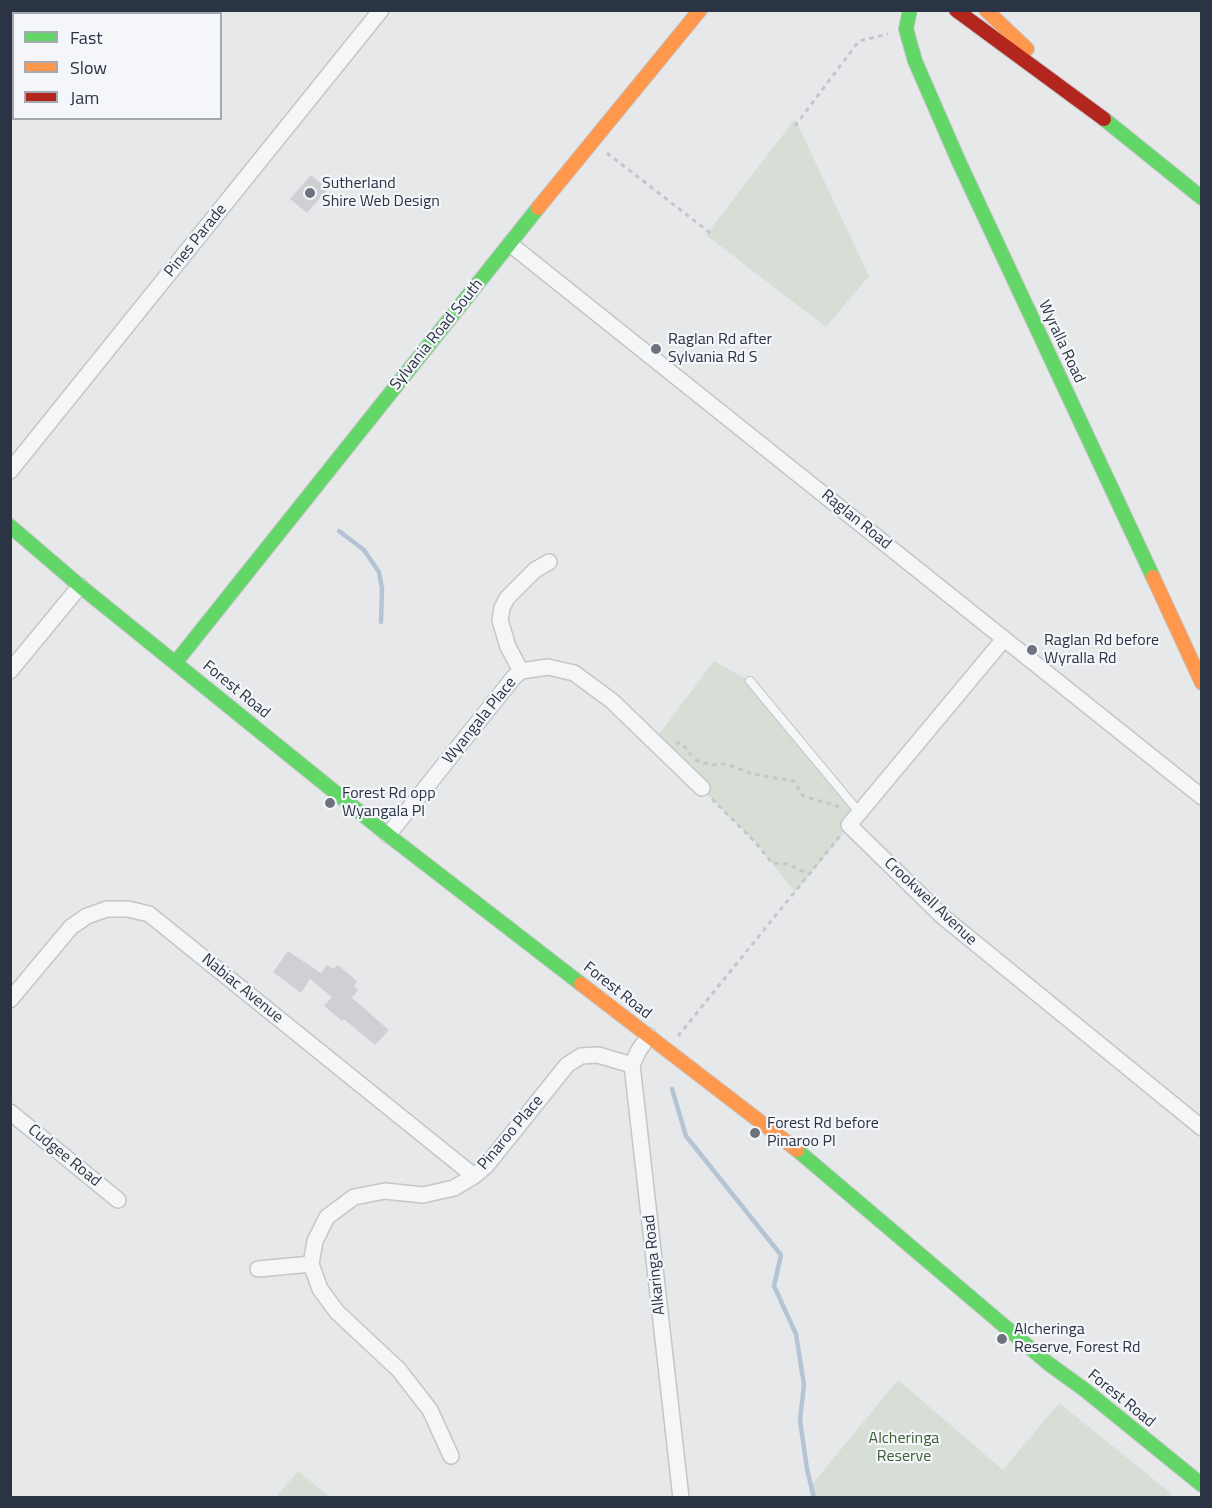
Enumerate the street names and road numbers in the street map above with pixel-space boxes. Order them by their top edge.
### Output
street label: Pines Parade [161,201,231,281]
street label: Sylvania Road South [386,276,488,394]
street label: Wyralla Road [1033,298,1089,386]
street label: Raglan Road [817,486,895,554]
street label: Forest Road [198,657,274,723]
street label: Wyangala Place [439,674,521,768]
street label: Crookwell Avenue [880,854,980,950]
street label: Nabiac Avenue [197,950,287,1028]
street label: Forest Road [579,958,655,1024]
street label: Pinaroo Place [474,1092,548,1174]
street label: Cudgee Road [24,1121,104,1191]
street label: Alkaringa Road [640,1214,670,1316]
street label: Forest Road [1083,1366,1159,1432]

